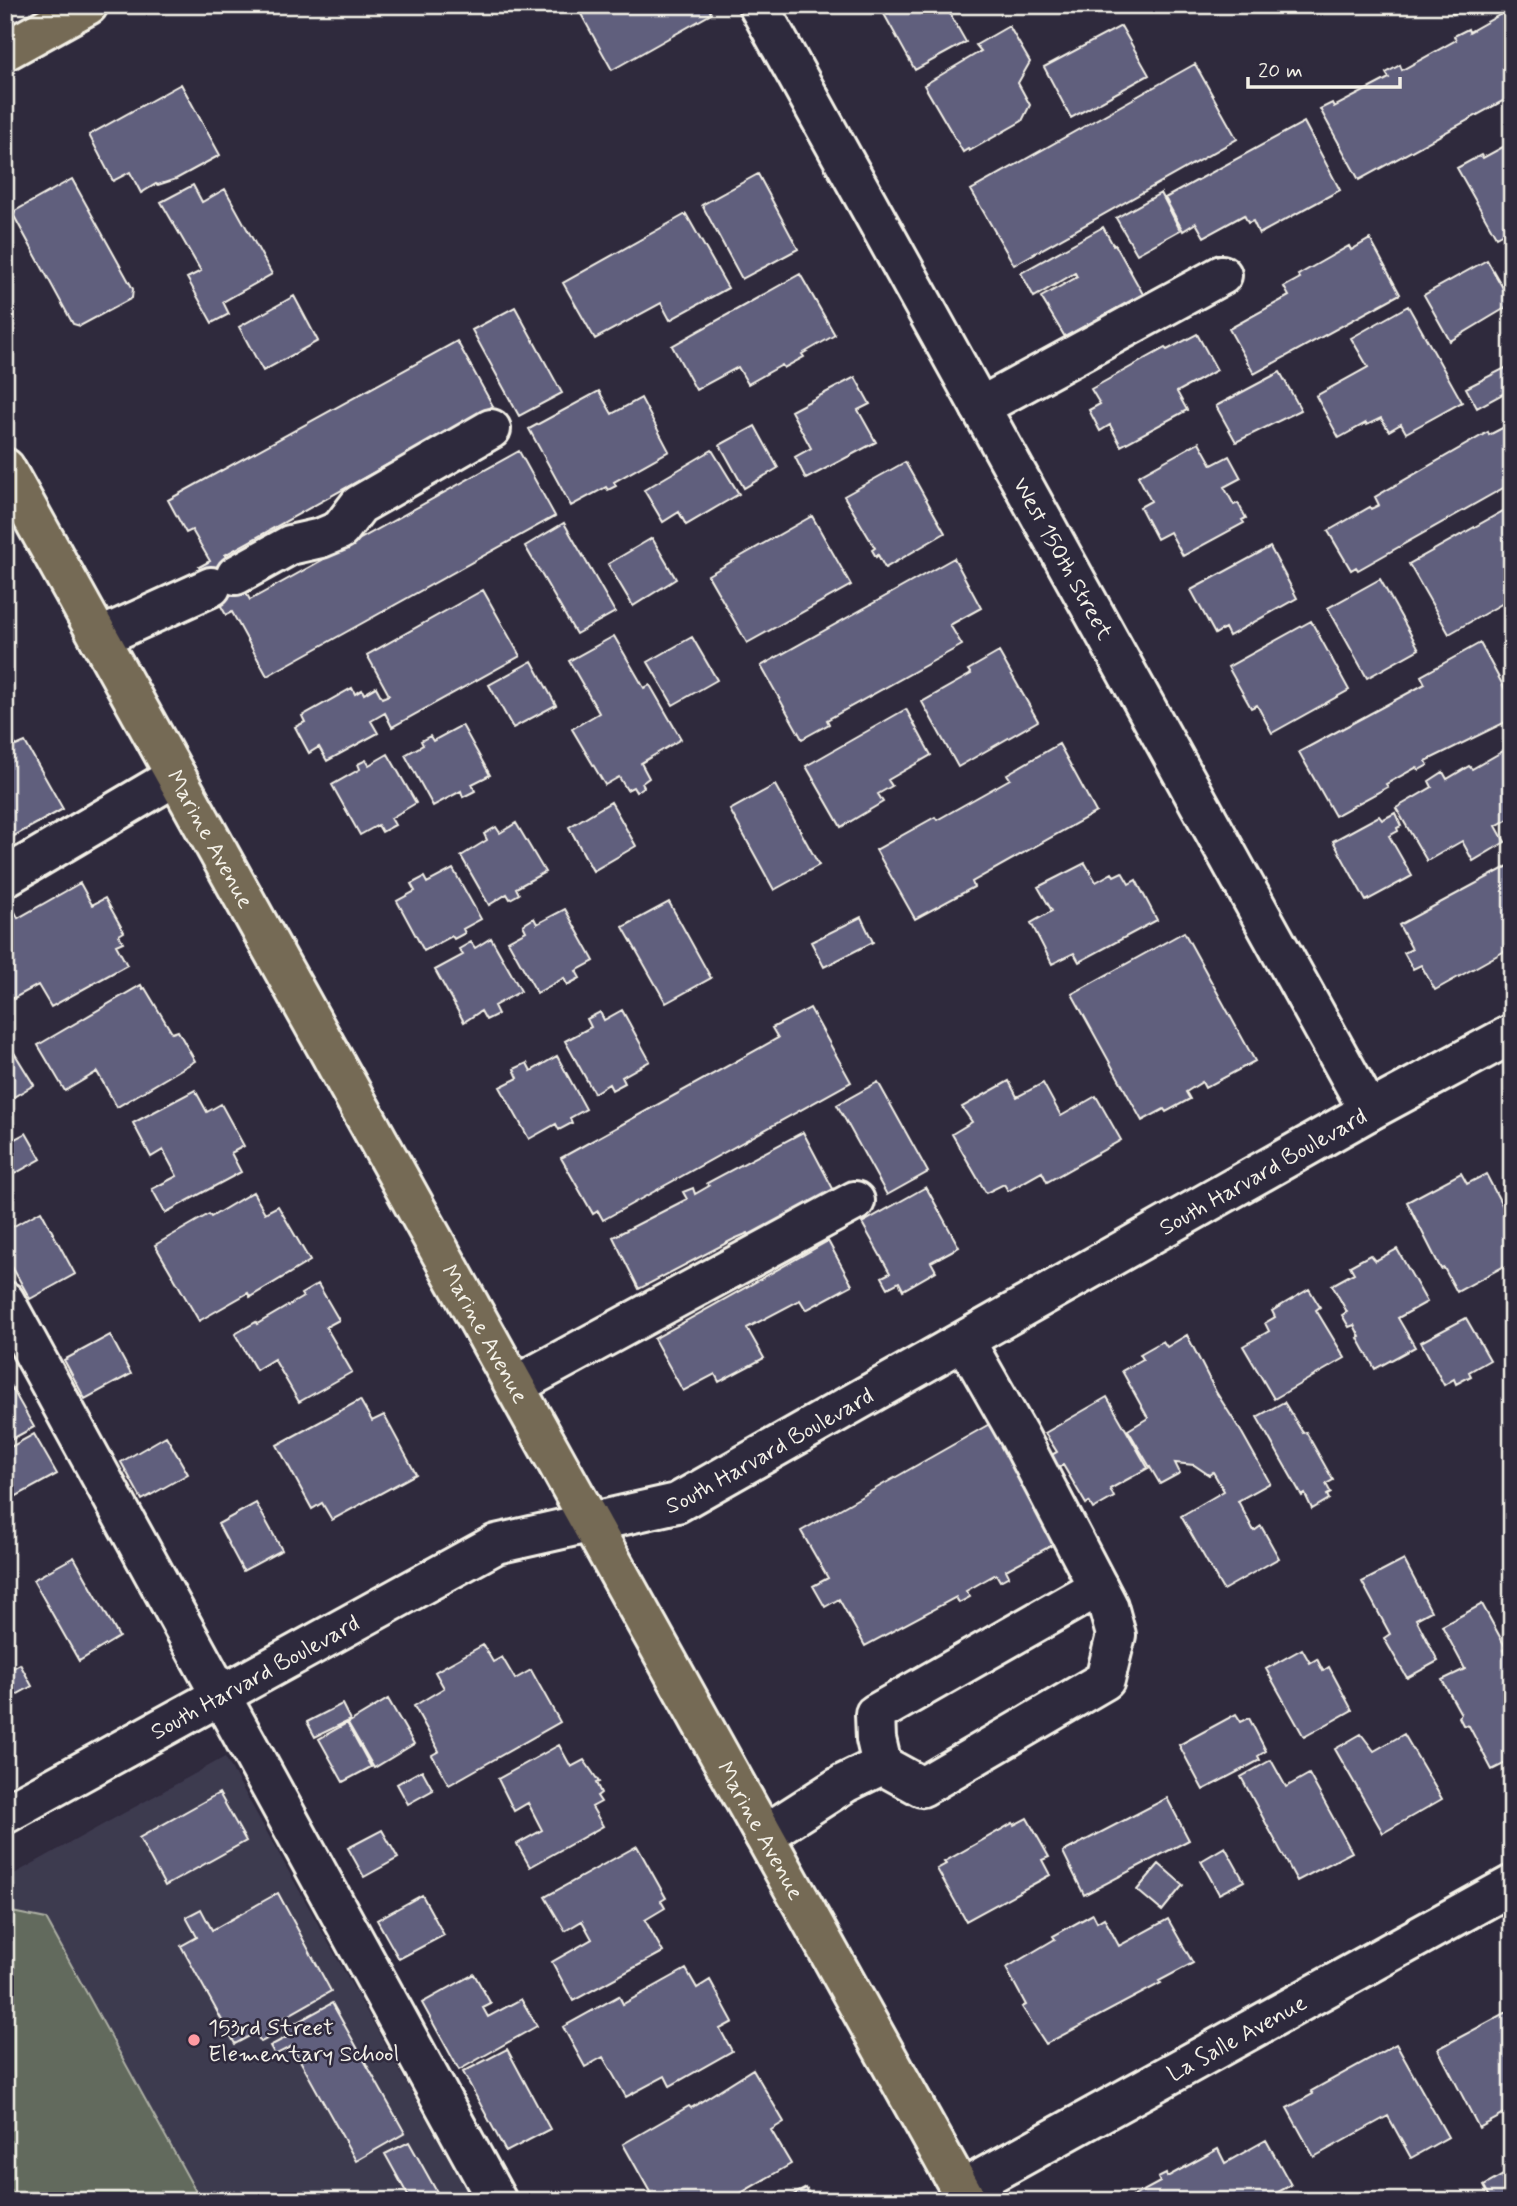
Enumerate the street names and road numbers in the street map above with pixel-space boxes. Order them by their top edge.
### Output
street label: West 150th Street [1005,473,1119,646]
street label: Marine Avenue [159,765,260,914]
street label: South Harvard Boulevard [1154,1102,1373,1244]
street label: Marine Avenue [433,1260,534,1409]
street label: South Harvard Boulevard [663,1382,879,1522]
street label: South Harvard Boulevard [146,1609,365,1748]
street label: Marine Avenue [709,1757,810,1906]
street label: La Salle Avenue [1163,1989,1312,2090]

